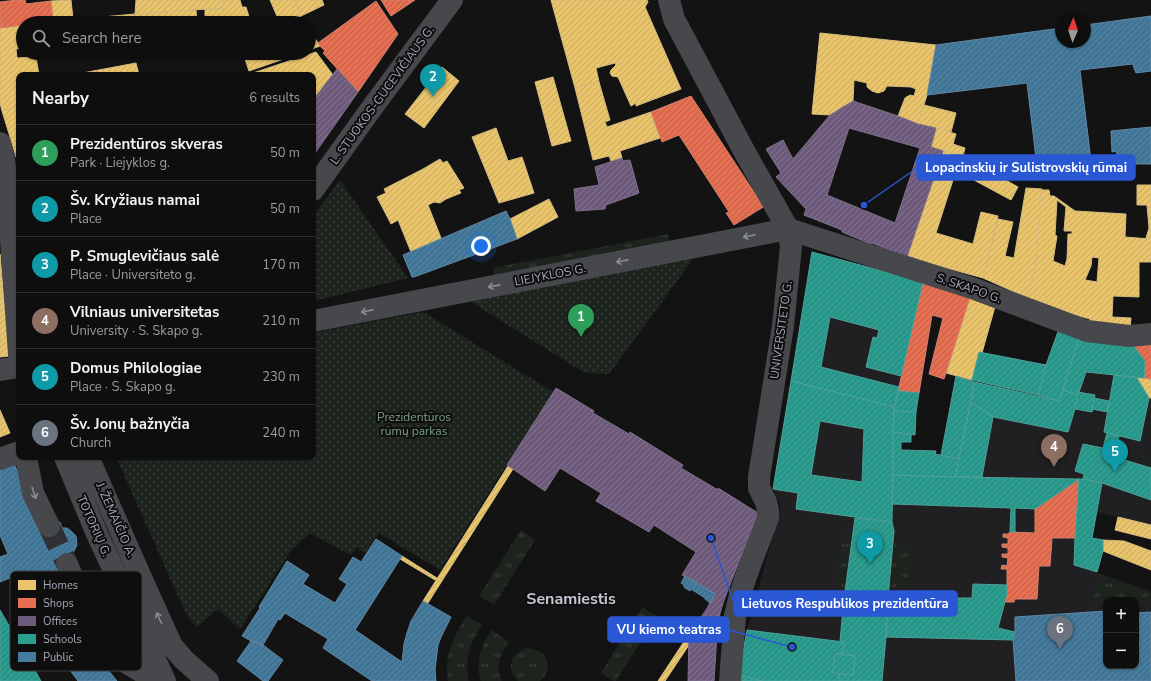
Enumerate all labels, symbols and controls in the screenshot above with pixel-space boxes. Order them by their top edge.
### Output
north arrow [1055,12,1091,48]
search box [16,16,316,60]
street label: L. STUOKOS-GUCEVIČIAUS G. [326,22,438,168]
icon: search [30,27,52,49]
text: Search here [62,28,142,48]
pin: 2 [420,64,446,97]
text: Nearby [32,87,89,110]
text: 6 results [249,89,300,107]
text: Prezidentūros skveras [70,134,223,154]
text: 1 [41,144,49,162]
text: 50 m [270,144,300,162]
text: Park · Liejyklos g. [70,154,170,172]
callout: Lopacinskių ir Sulistrovskių rūmai [917,155,1135,180]
text: Lopacinskių ir Sulistrovskių rūmai [925,159,1127,177]
text: Šv. Kryžiaus namai [70,190,200,210]
text: 2 [41,200,49,218]
text: 50 m [270,200,300,218]
text: Place [70,210,102,228]
one-way arrow [743,233,756,241]
your location [471,236,491,256]
text: P. Smuglevičiaus salė [70,246,219,266]
text: 3 [41,256,49,274]
text: 170 m [262,256,300,274]
one-way arrow [616,257,629,265]
street label: LIEJYKLOS G. [513,260,587,290]
text: Place · Universiteto g. [70,266,196,284]
street label: S. SKAPO G. [934,269,1004,307]
street label: UNIVERSITETO G. [766,280,796,380]
one-way arrow [488,282,501,290]
text: Vilniaus universitetas [70,302,219,322]
pin: 1 [568,304,594,337]
one-way arrow [360,307,373,315]
text: 4 [41,312,49,330]
text: 210 m [262,312,300,330]
text: University · S. Skapo g. [70,322,202,340]
text: Domus Philologiae [70,358,202,378]
text: 5 [41,368,49,386]
text: 230 m [262,368,300,386]
text: Place · S. Skapo g. [70,378,176,396]
park label: Prezidentūros rūmų parkas [377,409,451,439]
text: Šv. Jonų bažnyčia [70,414,190,434]
text: 6 [41,424,49,442]
text: 240 m [262,424,300,442]
text: Church [70,434,111,452]
pin: 4 [1041,434,1067,467]
pin: 5 [1102,439,1128,472]
street label: J. ŽEMAIČIO A. [92,479,140,560]
one-way arrow [31,486,38,499]
street label: TOTORIŲ G. [73,493,115,559]
pin: 3 [857,531,883,564]
legend [10,571,142,671]
text: Homes [43,578,78,593]
district label: Senamiestis [526,588,616,610]
callout: Lietuvos Respublikos prezidentūra [734,591,957,616]
text: Lietuvos Respublikos prezidentūra [741,595,949,613]
text: Shops [43,596,74,611]
map controls [1103,597,1139,669]
button: + [1103,597,1139,633]
one-way arrow [155,612,162,624]
text: Offices [43,614,77,629]
pin: 6 [1047,616,1073,649]
callout: VU kiemo teatras [608,617,729,642]
text: VU kiemo teatras [616,621,721,639]
text: Schools [43,632,82,647]
button: − [1103,633,1139,669]
text: Public [43,650,73,665]

